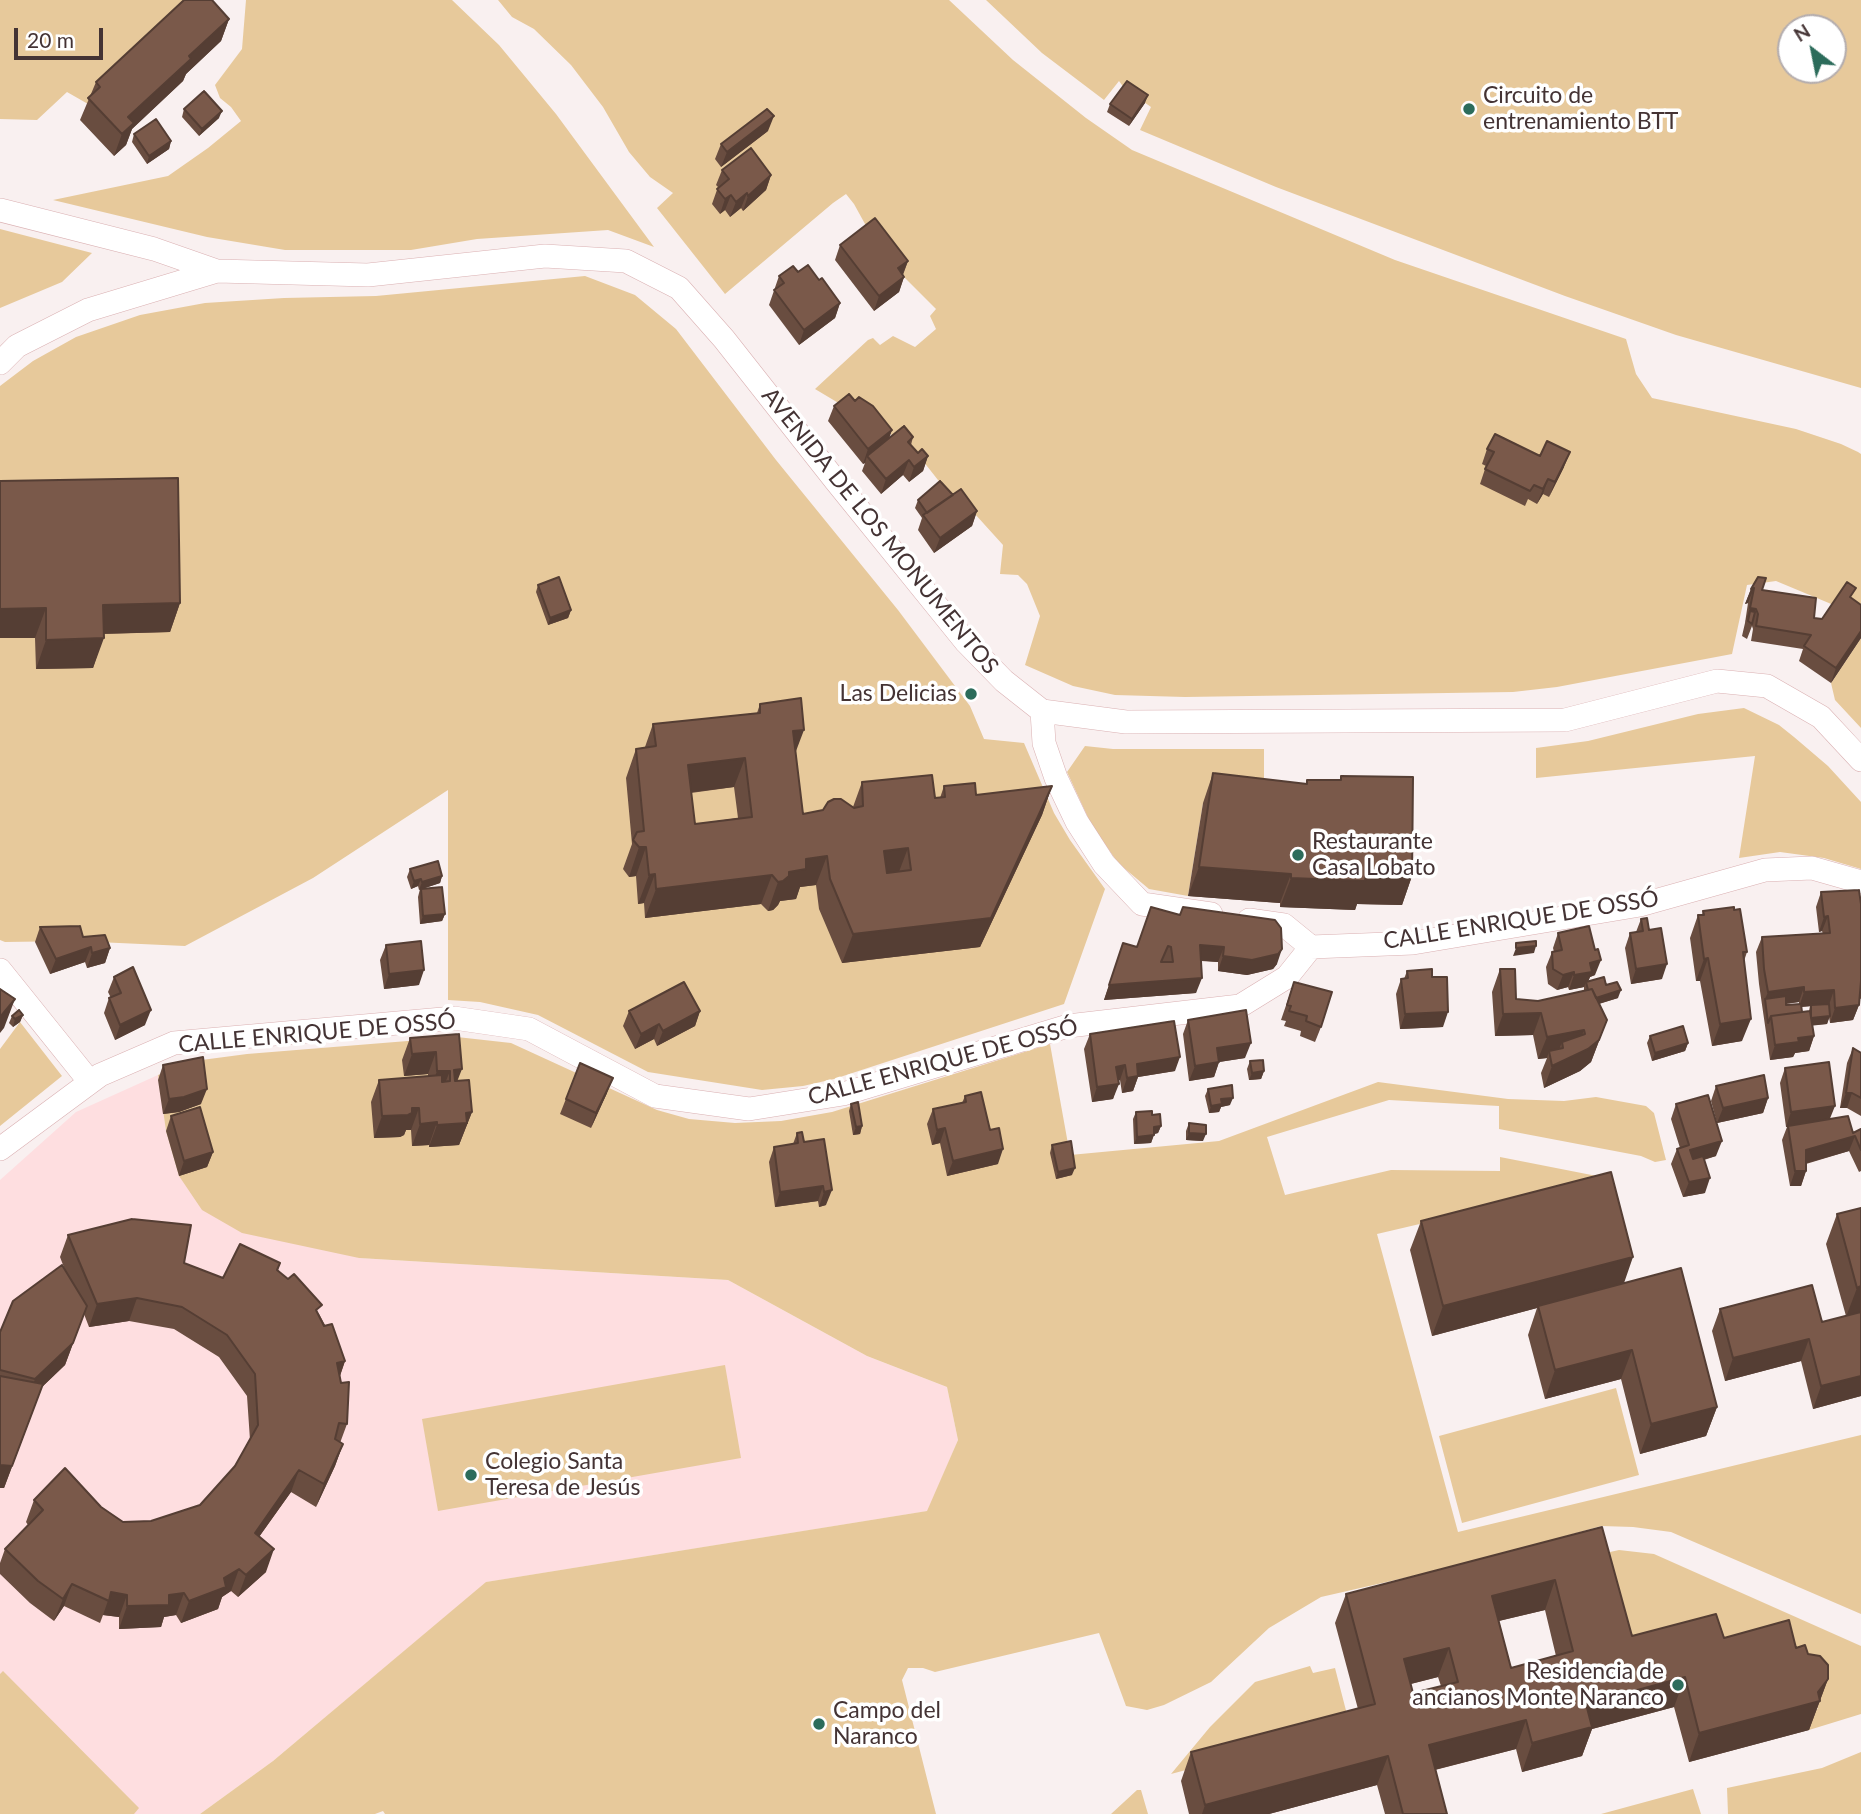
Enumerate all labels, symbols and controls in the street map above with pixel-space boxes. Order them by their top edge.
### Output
scale bar [18,14,107,58]
north arrow [1777,14,1847,84]
text: N [1789,19,1814,46]
text: 20 m [27,27,74,52]
place label: Circuito de entrenamiento BTT [1483,82,1678,136]
marker: Circuito de entrenamiento BTT [1461,101,1477,117]
street label: AVENIDA DE LOS MONUMENTOS [756,382,1004,680]
place label: Las Delicias [840,680,957,708]
marker: Las Delicias [963,686,979,702]
place label: Restaurante Casa Lobato [1312,828,1435,882]
marker: Restaurante Casa Lobato [1290,847,1306,863]
street label: CALLE ENRIQUE DE OSSÓ [1381,885,1661,955]
street label: CALLE ENRIQUE DE OSSÓ [177,1007,457,1059]
street label: CALLE ENRIQUE DE OSSÓ [805,1013,1081,1111]
place label: Colegio Santa Teresa de Jesús [485,1448,640,1502]
marker: Colegio Santa Teresa de Jesús [463,1467,479,1483]
place label: Residencia de ancianos Monte Naranco [1412,1658,1664,1712]
marker: Residencia de ancianos Monte Naranco [1670,1677,1686,1693]
place label: Campo del Naranco [833,1697,941,1751]
marker: Campo del Naranco [811,1716,827,1732]

